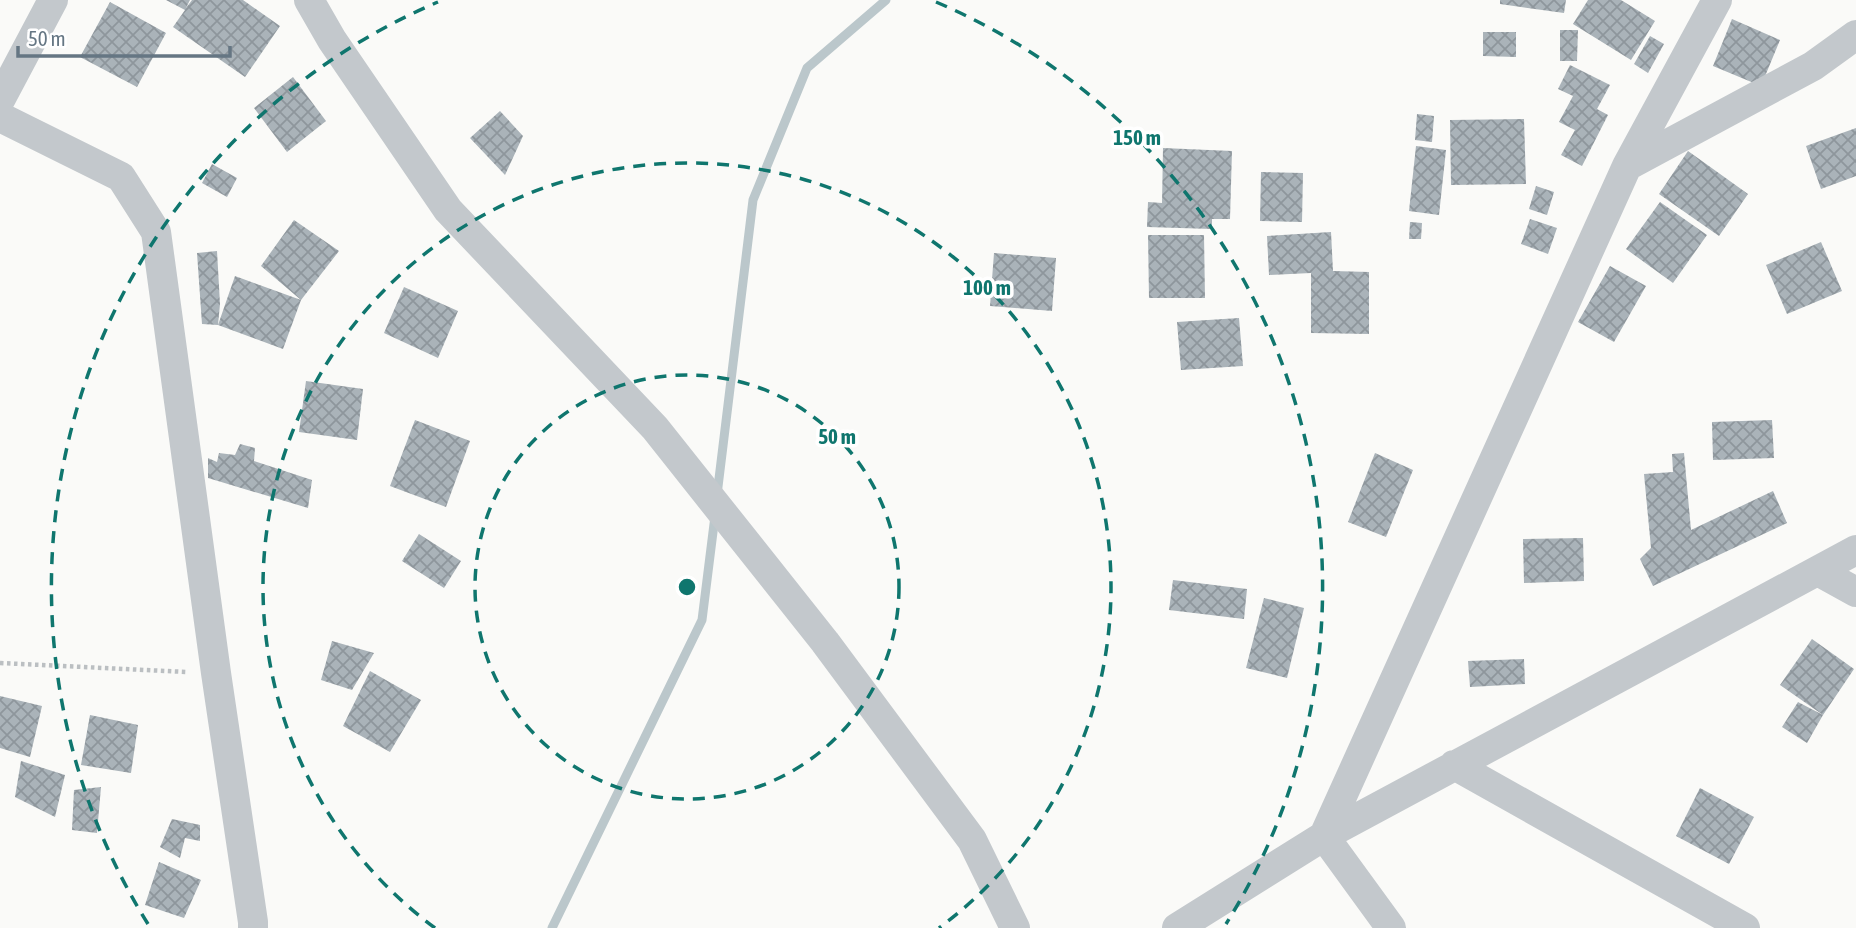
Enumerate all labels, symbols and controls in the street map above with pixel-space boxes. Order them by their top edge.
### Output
scale bar [18,14,229,58]
text: 50 m [28,26,66,50]
text: 150 m [1113,125,1161,149]
text: 100 m [963,275,1011,299]
text: 50 m [818,424,856,448]
centre of rings [675,575,699,599]

